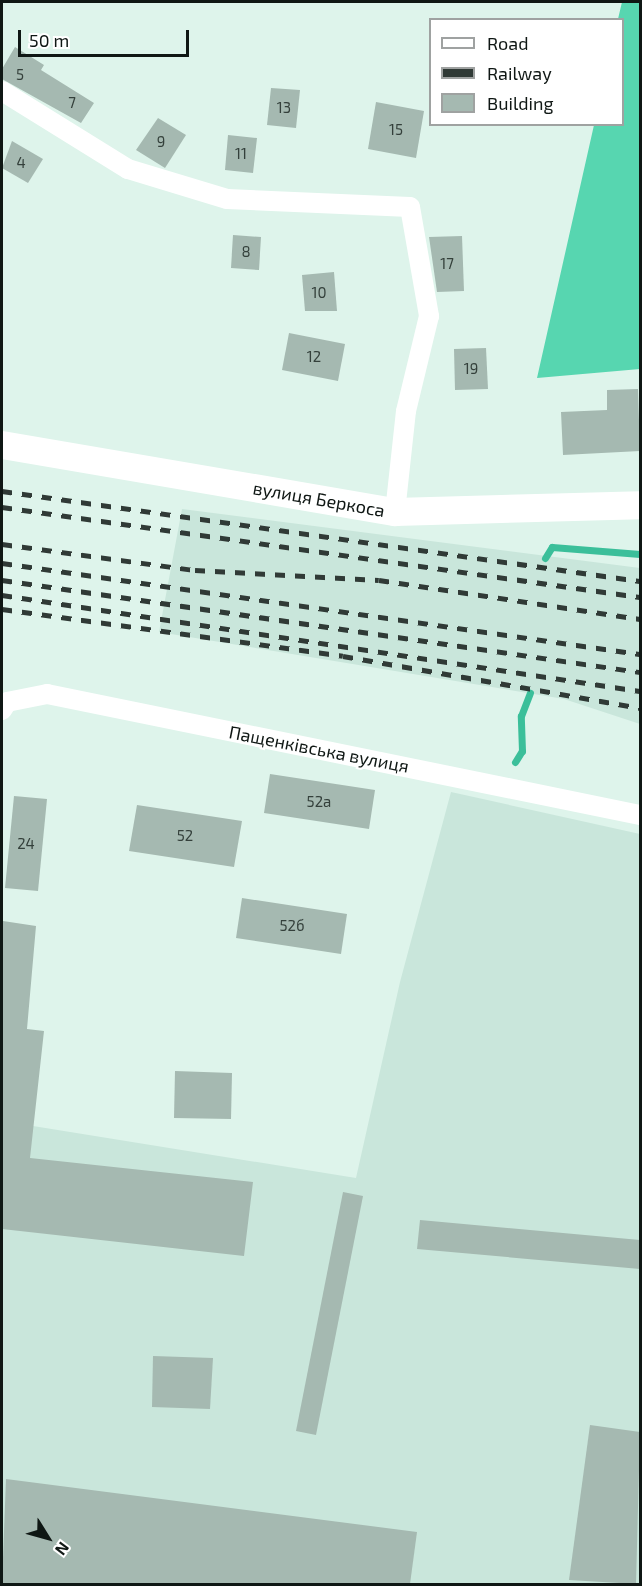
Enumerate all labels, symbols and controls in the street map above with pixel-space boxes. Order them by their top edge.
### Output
scale bar [21,18,192,56]
legend [429,18,624,126]
text: 50 m [29,29,69,51]
text: Road [487,32,528,54]
text: Railway [487,62,552,84]
house number: 5 [16,66,24,84]
text: Building [487,92,554,114]
house number: 7 [68,94,76,112]
house number: 13 [277,99,291,117]
house number: 15 [389,121,403,139]
house number: 9 [157,133,165,151]
house number: 11 [235,145,247,163]
house number: 4 [16,154,26,172]
house number: 8 [241,243,251,261]
house number: 17 [440,255,454,273]
house number: 10 [311,284,327,302]
house number: 12 [307,348,321,366]
house number: 19 [464,360,478,378]
street label: вулиця Беркоса [251,477,387,521]
street label: Пащенківська вулиця [227,721,411,777]
house number: 52а [307,793,331,811]
house number: 52 [177,827,193,845]
house number: 24 [17,835,35,853]
house number: 52б [279,917,305,935]
north arrow [18,1508,78,1568]
text: N [52,1539,74,1559]

